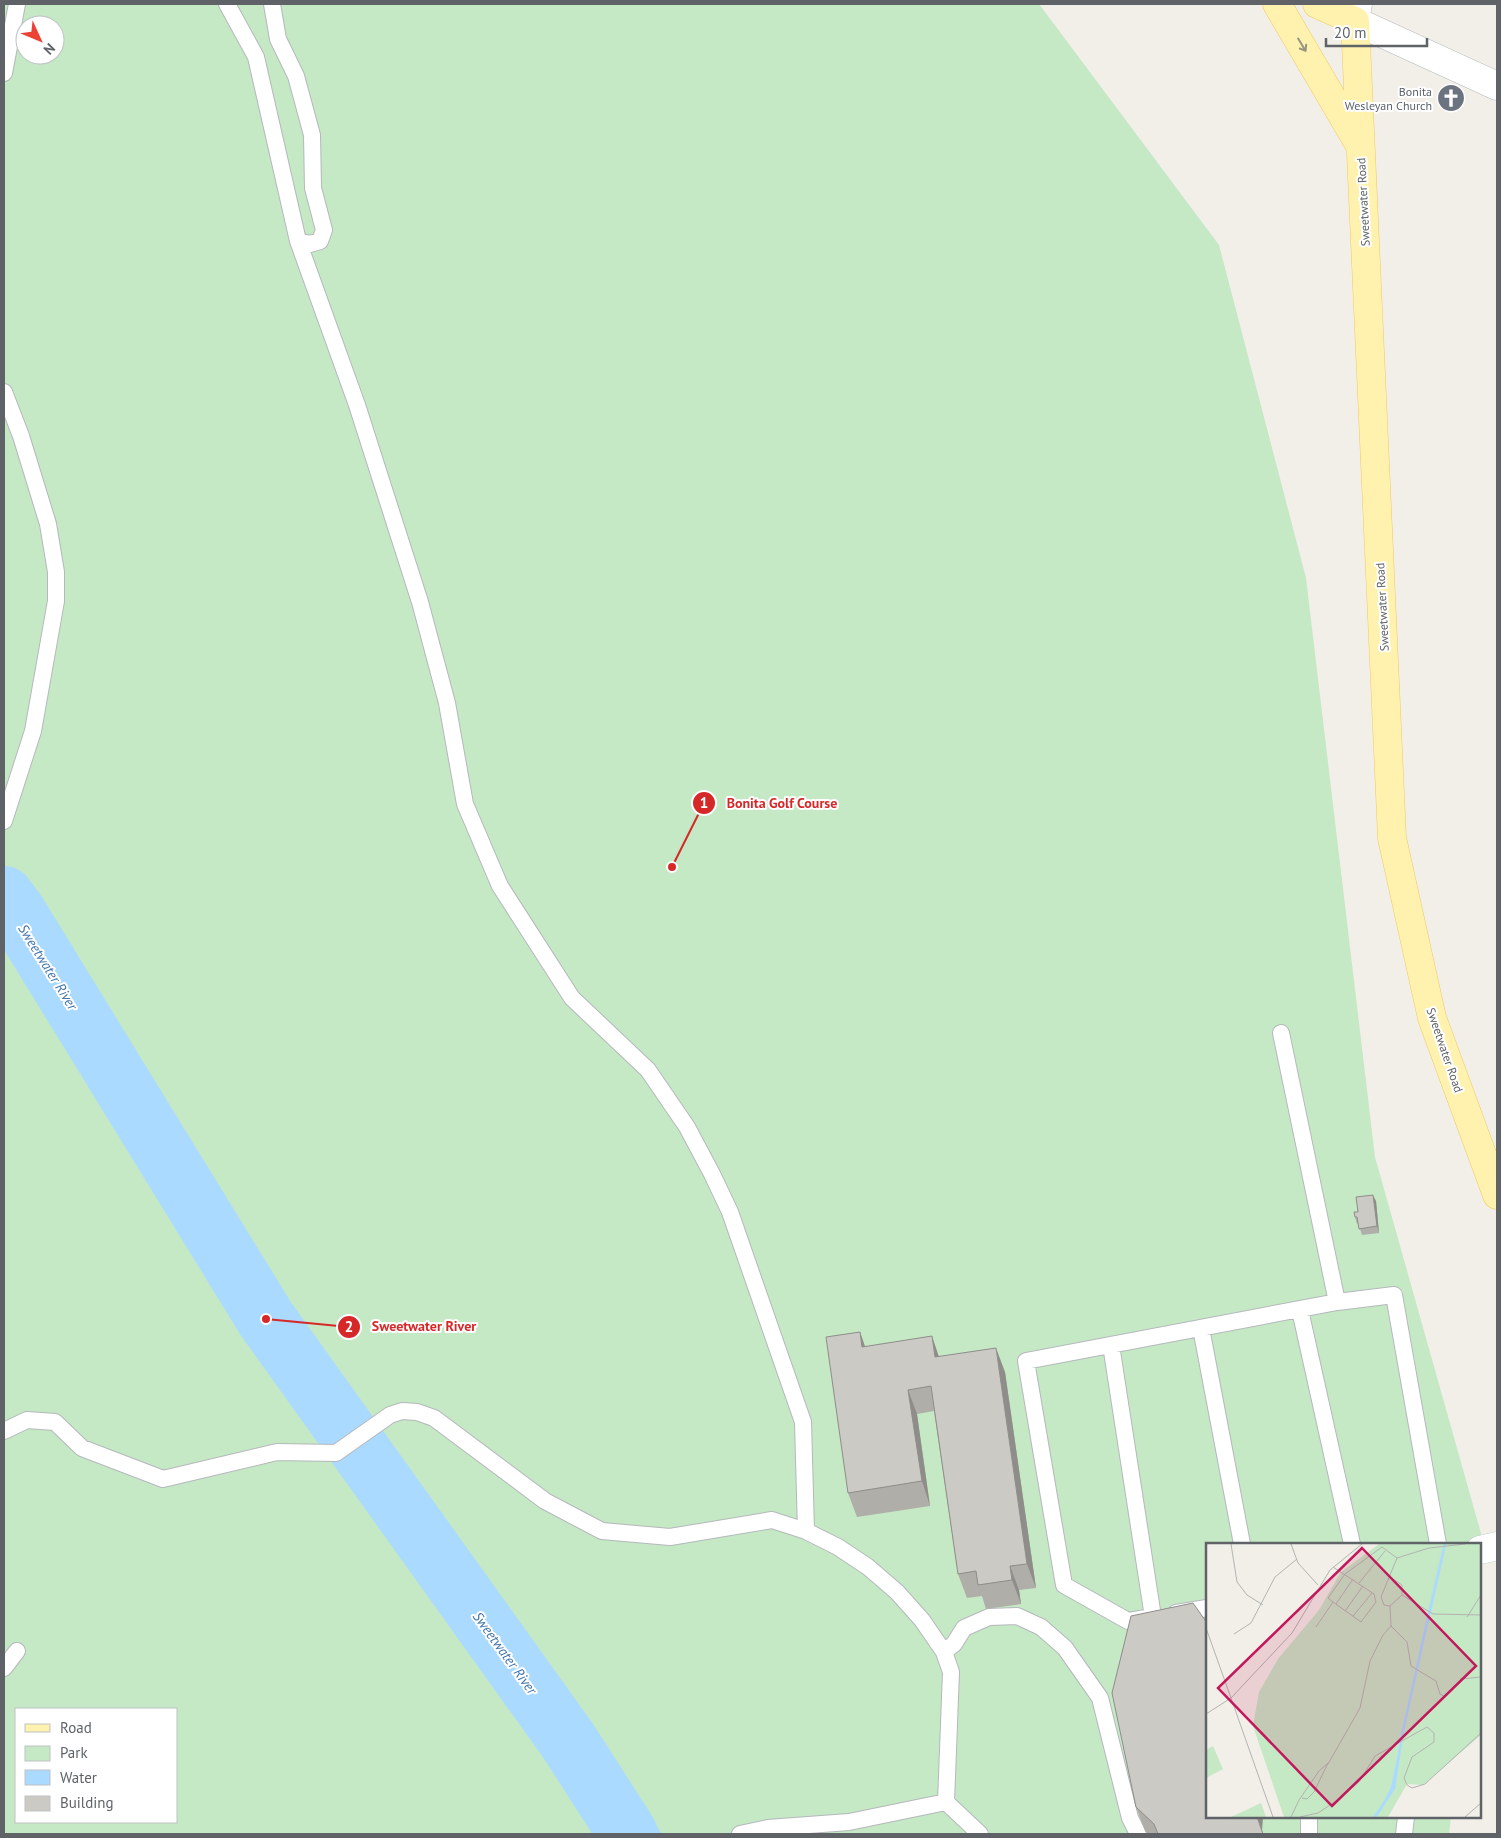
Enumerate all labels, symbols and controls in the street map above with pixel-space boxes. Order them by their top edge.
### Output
north arrow [15,15,65,65]
scale bar [1326,15,1427,47]
text: 20 m [1334,23,1367,42]
one-way arrow [1298,38,1308,52]
text: N [40,39,59,59]
church icon: Bonita Wesleyan Church [1436,83,1466,113]
place label: Bonita Wesleyan Church [1345,84,1432,113]
street label: Sweetwater Road [1353,157,1373,247]
street label: Sweetwater Road [1372,562,1392,652]
callout: Bonita Golf Course [691,788,847,817]
text: 1 [700,793,708,812]
text: Bonita Golf Course [727,794,837,812]
water label: Sweetwater River [14,921,82,1015]
street label: Sweetwater Road [1423,1006,1467,1094]
callout: Sweetwater River [337,1312,486,1341]
text: 2 [345,1317,353,1336]
text: Sweetwater River [372,1317,476,1335]
inset map [1206,1543,1481,1818]
water label: Sweetwater River [469,1608,542,1699]
legend [15,1708,178,1823]
text: Road [60,1718,92,1737]
text: Park [60,1743,88,1762]
text: Water [60,1768,97,1787]
text: Building [60,1793,114,1812]

